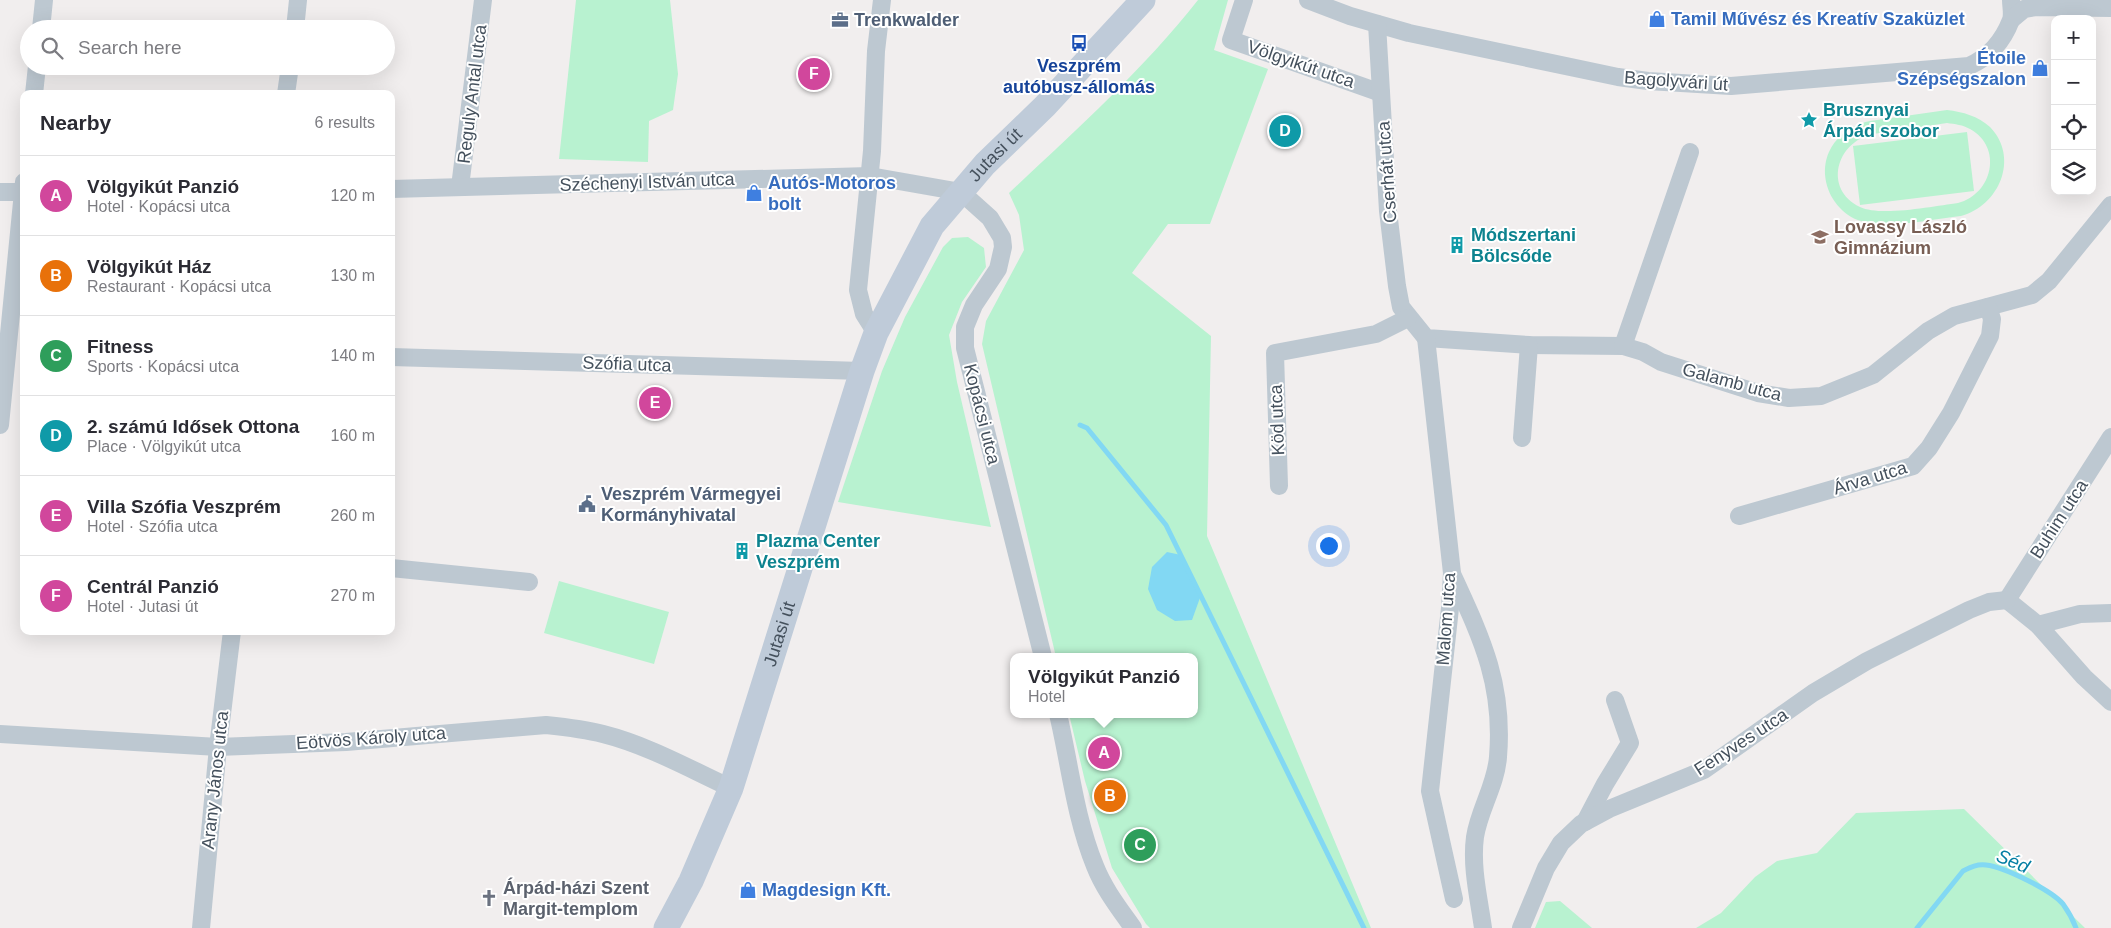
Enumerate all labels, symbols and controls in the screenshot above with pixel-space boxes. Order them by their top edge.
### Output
shop icon: Tamil Művész és Kreatív Szaküzlet [1647,9,1667,29]
place label: Tamil Művész és Kreatív Szaküzlet [1671,9,1965,29]
office icon: Trenkwalder [830,10,850,30]
place label: Trenkwalder [854,10,959,30]
map controls [2051,15,2096,195]
button: + [2051,15,2096,60]
search box [20,20,395,75]
street label: Reguly Antal utca [454,22,491,165]
bus stop icon: Veszprém autóbusz-állomás [1069,33,1089,53]
icon: search [38,34,66,62]
street label: Völgyikút utca [1245,36,1358,92]
text: Search here [78,37,182,58]
place label: Étoile Szépségszalon [1897,47,2026,89]
pin: F [798,55,830,93]
place label: Veszprém autóbusz-állomás [1003,56,1155,97]
shop icon: Étoile Szépségszalon [2030,58,2050,78]
button: − [2051,60,2096,105]
street label: Bagolyvári út [1623,67,1729,95]
place label: Brusznyai Árpád szobor [1823,100,1939,141]
button: locate [2051,105,2096,150]
place icon: Brusznyai Árpád szobor [1799,110,1819,130]
text: Nearby [40,111,111,134]
pin: D [1269,112,1301,150]
text: 6 results [315,114,375,131]
street label: Cserhát utca [1373,119,1401,224]
street label: Jutasi út [964,124,1026,186]
button: layers [2051,150,2096,195]
street label: Széchenyi István utca [559,169,736,195]
place label: Autós-Motoros bolt [768,173,896,214]
text: Völgyikút Panzió [87,176,239,197]
shop icon: Autós-Motoros bolt [744,183,764,203]
text: A [50,187,62,204]
text: 120 m [331,187,375,204]
text: Hotel · Kopácsi utca [87,198,230,215]
place label: Lovassy László Gimnázium [1834,217,1967,258]
place label: Módszertani Bölcsőde [1471,225,1576,266]
school or university icon: Lovassy László Gimnázium [1810,227,1830,247]
building icon: Módszertani Bölcsőde [1447,235,1467,255]
text: Völgyikút Ház [87,256,212,277]
text: B [50,267,62,284]
text: 130 m [331,267,375,284]
text: Restaurant · Kopácsi utca [87,278,271,295]
text: Fitness [87,336,154,357]
text: C [50,347,62,364]
text: 140 m [331,347,375,364]
street label: Szófia utca [582,352,673,376]
text: Sports · Kopácsi utca [87,358,239,375]
street label: Galamb utca [1680,359,1785,405]
street label: Kopácsi utca [960,362,1004,467]
street label: Köd utca [1266,383,1288,456]
pin: E [639,384,671,422]
text: 2. számú Idősek Ottona [87,416,299,437]
text: D [50,427,62,444]
text: 160 m [331,427,375,444]
text: Place · Völgyikút utca [87,438,241,455]
street label: Árva utca [1831,457,1910,499]
street label: Buhim utca [2026,475,2092,562]
place label: Veszprém Vármegyei Kormányhivatal [601,484,781,525]
public building icon: Veszprém Vármegyei Kormányhivatal [577,494,597,514]
text: Villa Szófia Veszprém [87,496,281,517]
text: E [51,507,61,524]
text: 260 m [331,507,375,524]
text: Hotel · Szófia utca [87,518,218,535]
place label: Plazma Center Veszprém [756,531,880,572]
your location [1316,533,1342,559]
building icon: Plazma Center Veszprém [732,541,752,561]
street label: Malom utca [1433,571,1459,666]
text: Centrál Panzió [87,576,219,597]
text: F [51,587,61,604]
text: 270 m [331,587,375,604]
text: Hotel · Jutasi út [87,598,198,615]
street label: Jutasi út [760,599,799,669]
popup [1010,653,1198,718]
text: Völgyikút Panzió [1028,666,1180,687]
text: Hotel [1028,688,1065,705]
street label: Fenyves utca [1691,704,1792,780]
street label: Arany János utca [198,709,232,850]
street label: Eötvös Károly utca [295,723,448,753]
pin: A [1088,734,1120,772]
pin: B [1094,777,1126,815]
pin: C [1124,826,1156,864]
water label: Séd [1993,845,2034,878]
place label: Árpád-házi Szent Margit-templom [503,877,649,919]
shop icon: Magdesign Kft. [738,880,758,900]
place label: Magdesign Kft. [762,880,891,900]
church icon: Árpád-házi Szent Margit-templom [479,888,499,908]

